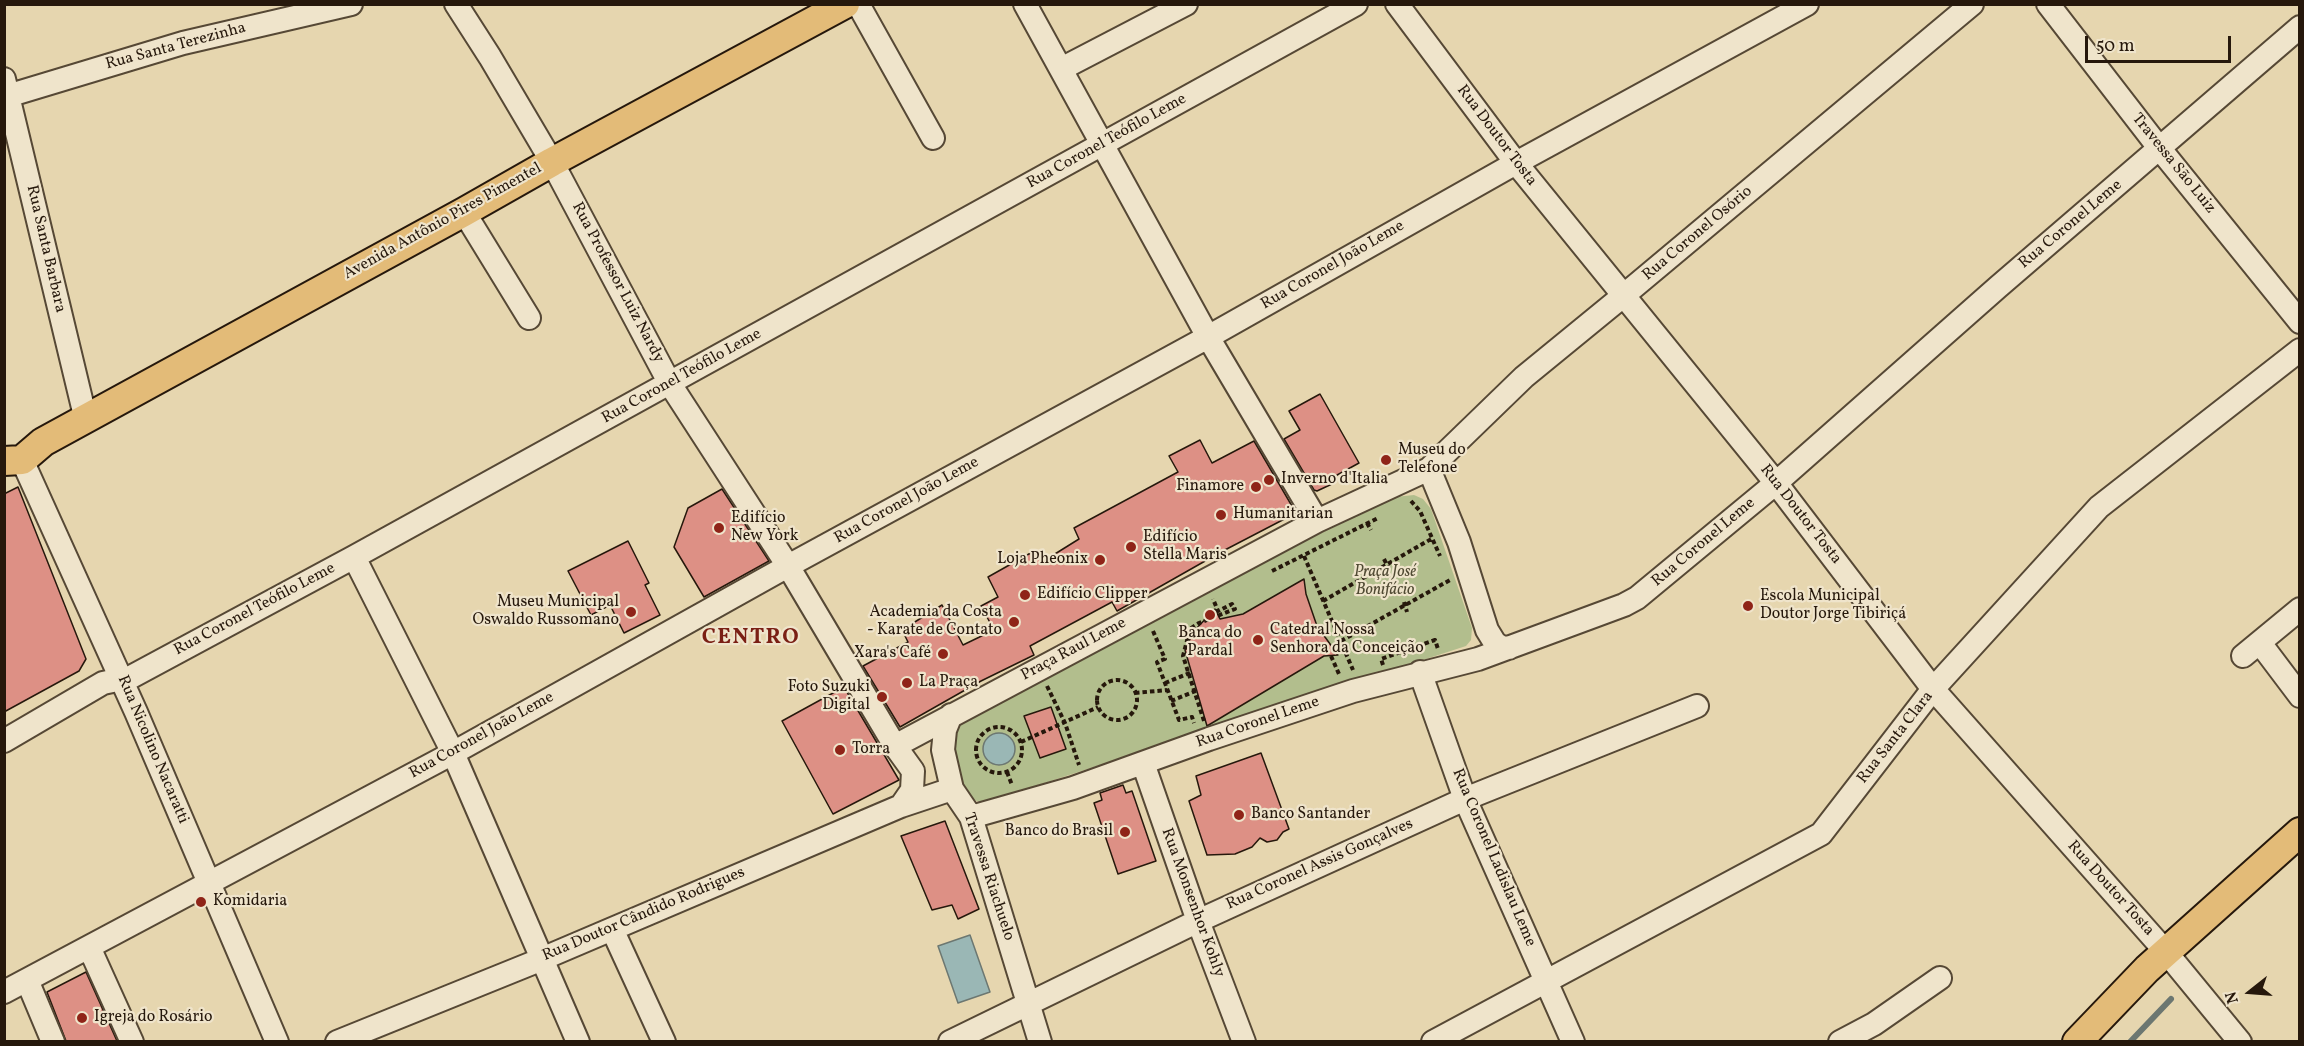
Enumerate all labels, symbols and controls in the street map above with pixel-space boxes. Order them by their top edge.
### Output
street label: Rua Santa Terezinha [104,19,248,75]
scale bar [2088,24,2234,62]
text: 50 m [2096,34,2135,59]
street label: Rua Doutor Tosta [1452,82,1540,190]
street label: Rua Coronel Teófilo Leme [1024,90,1190,194]
street label: Travessa São Luiz [2127,110,2219,218]
street label: Avenida Antônio Pires Pimentel [341,159,545,285]
street label: Rua Coronel Leme [2016,176,2126,274]
street label: Rua Coronel Osório [1639,182,1757,286]
street label: Rua Santa Barbara [21,183,69,315]
street label: Rua Professor Luiz Nardy [566,199,668,367]
street label: Rua Coronel João Leme [1258,217,1408,315]
street label: Rua Coronel Teófilo Leme [599,325,765,429]
place label: Museu do Telefone [1398,441,1466,479]
street label: Rua Coronel João Leme [831,453,983,549]
marker: Museu do Telefone [1379,453,1393,467]
street label: Rua Doutor Tosta [1755,461,1845,569]
place label: Inverno d'Italia [1281,470,1388,490]
marker: Inverno d'Italia [1262,473,1276,487]
place label: Finamore [1176,477,1244,497]
marker: Finamore [1249,480,1263,494]
street label: Rua Coronel Leme [1649,494,1759,592]
place label: Humanitarian [1233,505,1333,525]
marker: Humanitarian [1214,508,1228,522]
place label: Edifício New York [731,509,798,547]
marker: Edifício New York [712,521,726,535]
place label: Edifício Stella Maris [1143,528,1227,566]
marker: Edifício Stella Maris [1124,540,1138,554]
place label: Loja Pheonix [997,550,1088,570]
marker: Loja Pheonix [1093,553,1107,567]
street label: Rua Coronel Teófilo Leme [171,559,339,661]
park label: Praça José Bonifácio [1354,563,1416,601]
place label: Edifício Clipper [1037,585,1147,605]
place label: Escola Municipal Doutor Jorge Tibiriçá [1760,587,1906,625]
marker: Edifício Clipper [1018,588,1032,602]
place label: Museu Municipal Oswaldo Russomano [473,593,619,631]
marker: Escola Municipal Doutor Jorge Tibiriçá [1741,599,1755,613]
place label: Academia da Costa - Karate de Contato [867,603,1002,641]
marker: Museu Municipal Oswaldo Russomano [624,605,638,619]
marker: Banca do Pardal [1203,608,1217,622]
street label: Praça Raul Leme [1018,614,1130,686]
marker: Academia da Costa - Karate de Contato [1007,615,1021,629]
place label: Catedral Nossa Senhora da Conceição [1270,621,1424,659]
place label: Banca do Pardal [1178,624,1242,662]
district label: CENTRO [702,626,800,652]
marker: Catedral Nossa Senhora da Conceição [1251,633,1265,647]
place label: Xara's Café [854,644,931,664]
marker: Xara's Café [936,647,950,661]
street label: Rua Nicolino Nacaratti [112,673,192,827]
place label: La Praça [919,673,978,693]
marker: La Praça [900,676,914,690]
place label: Foto Suzuki Digital [788,678,870,716]
street label: Rua Coronel João Leme [406,688,558,784]
street label: Rua Santa Clara [1854,688,1938,788]
marker: Foto Suzuki Digital [875,690,889,704]
street label: Rua Coronel Leme [1194,693,1322,753]
place label: Torra [852,740,890,760]
marker: Torra [833,743,847,757]
street label: Rua Coronel Ladislau Leme [1447,766,1539,950]
place label: Banco Santander [1251,805,1370,825]
marker: Banco Santander [1232,808,1246,822]
street label: Travessa Riachuelo [958,811,1018,943]
street label: Rua Coronel Assis Gonçalves [1224,815,1416,915]
place label: Banco do Brasil [1005,822,1113,842]
marker: Banco do Brasil [1118,825,1132,839]
street label: Rua Monsenhor Kohly [1156,826,1228,980]
street label: Rua Doutor Tosta [2062,837,2158,941]
street label: Rua Doutor Cândido Rodrigues [540,864,748,966]
place label: Komidaria [213,892,287,912]
marker: Komidaria [194,895,208,909]
north arrow [2220,962,2280,1022]
text: N [2221,988,2245,1006]
place label: Igreja do Rosário [94,1008,213,1028]
marker: Igreja do Rosário [75,1011,89,1025]

